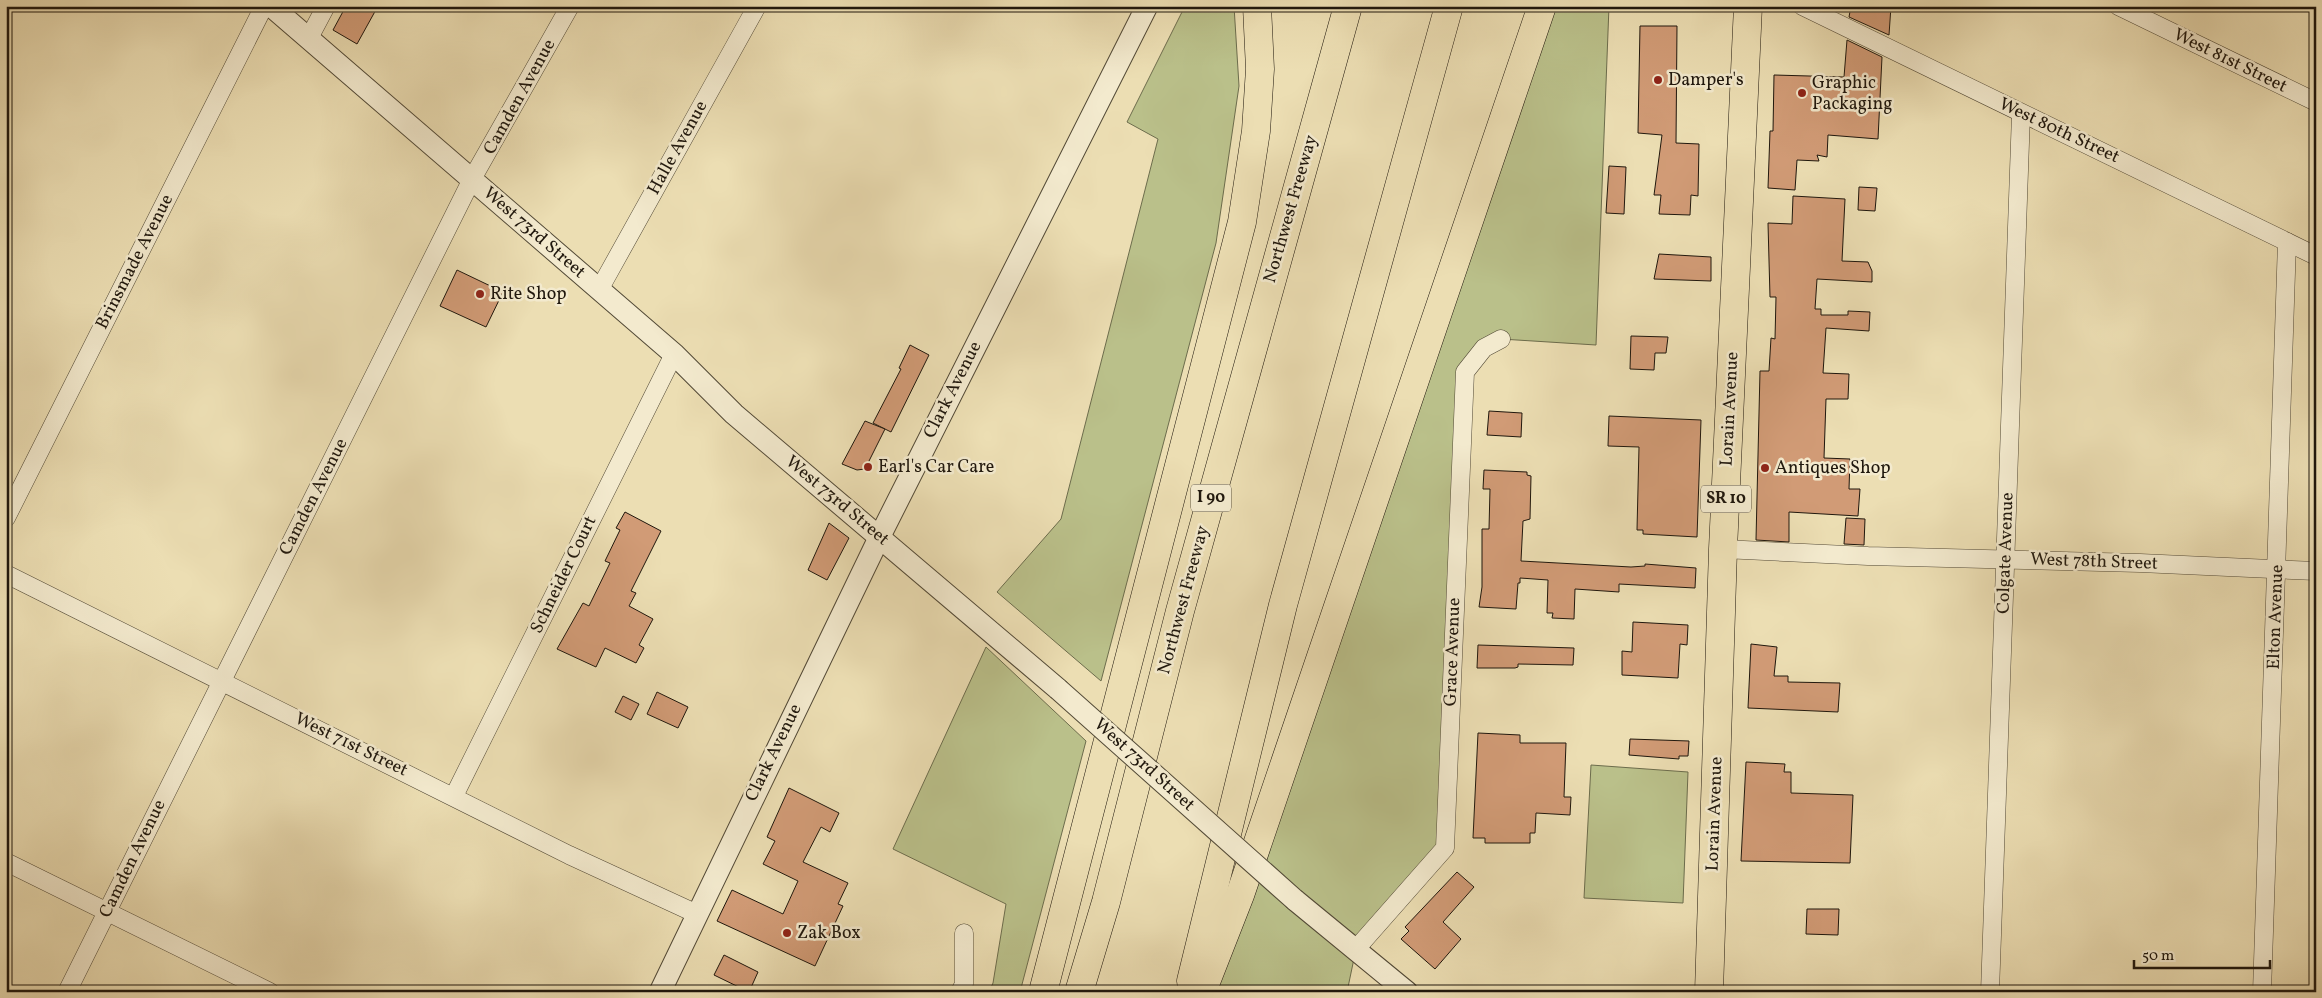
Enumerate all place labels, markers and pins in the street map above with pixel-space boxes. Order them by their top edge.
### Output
place label: Damper's [1668,68,1744,93]
place label: Graphic Packaging [1812,71,1892,117]
marker: Damper's [1652,74,1664,86]
marker: Graphic Packaging [1796,87,1808,99]
place label: Rite Shop [490,282,567,307]
marker: Rite Shop [474,288,486,300]
place label: Earl's Car Care [878,455,994,480]
place label: Antiques Shop [1775,456,1891,481]
marker: Earl's Car Care [862,461,874,473]
marker: Antiques Shop [1759,462,1771,474]
place label: Zak Box [797,921,861,946]
marker: Zak Box [781,927,793,939]

